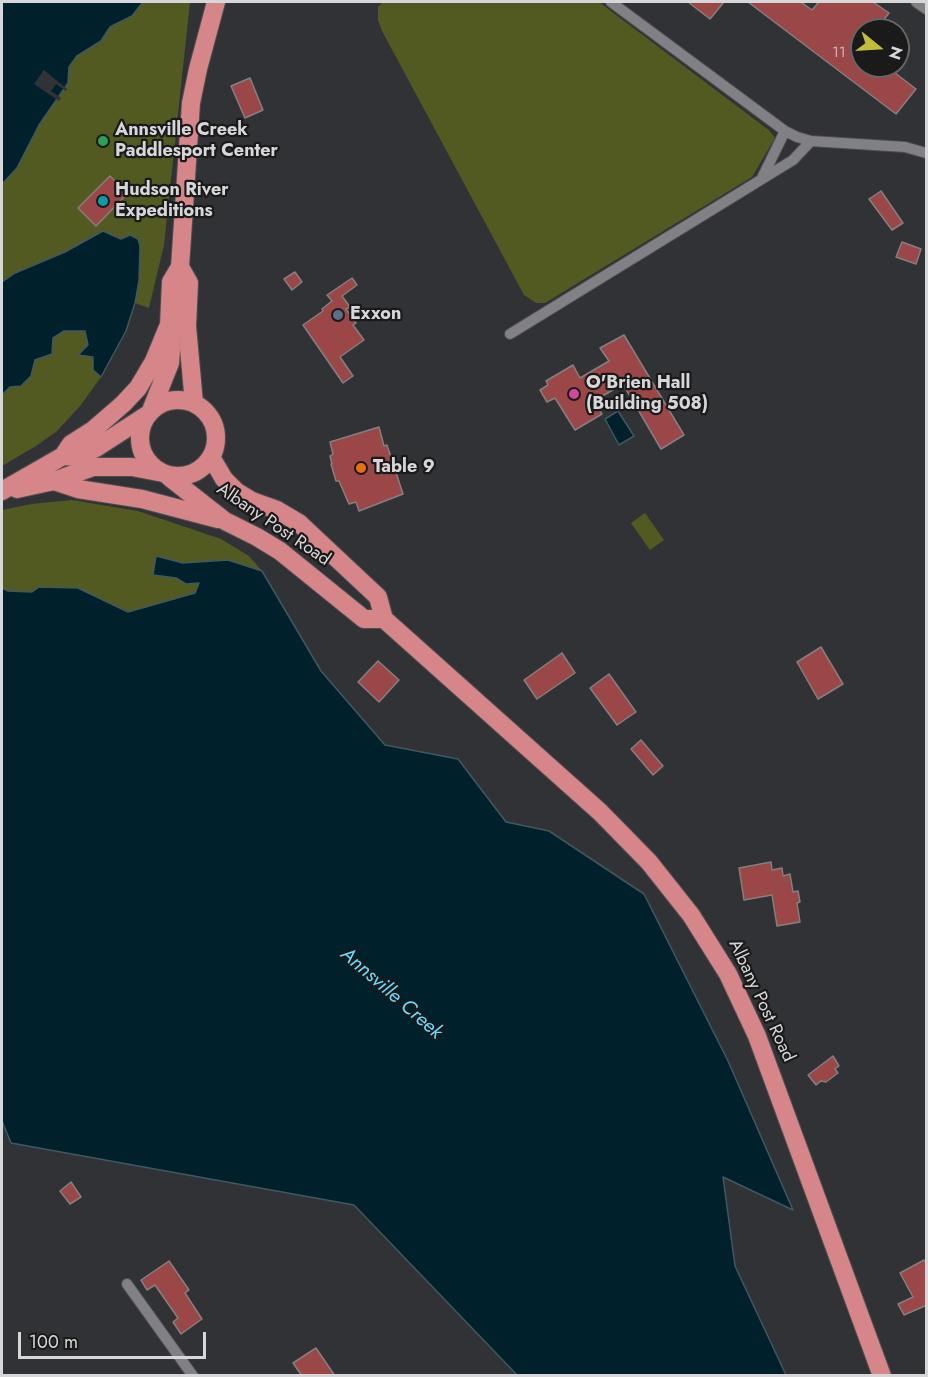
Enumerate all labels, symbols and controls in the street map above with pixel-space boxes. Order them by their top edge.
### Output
north arrow [850,18,910,78]
text: N [883,43,909,63]
house number: 11 [832,44,846,62]
place label: Annsville Creek Paddlesport Center [115,120,278,162]
marker: Annsville Creek Paddlesport Center [96,134,110,148]
place label: Hudson River Expeditions [115,180,229,222]
marker: Hudson River Expeditions [96,194,110,208]
place label: Exxon [350,304,401,326]
marker: Exxon [331,308,345,322]
place label: O'Brien Hall (Building 508) [586,373,708,416]
marker: O'Brien Hall (Building 508) [567,387,581,401]
place label: Table 9 [373,457,435,479]
marker: Table 9 [354,461,368,475]
street label: Albany Post Road [212,479,334,571]
street label: Albany Post Road [723,936,799,1066]
water label: Annsville Creek [335,943,447,1045]
scale bar [21,1320,208,1358]
text: 100 m [29,1329,78,1355]

